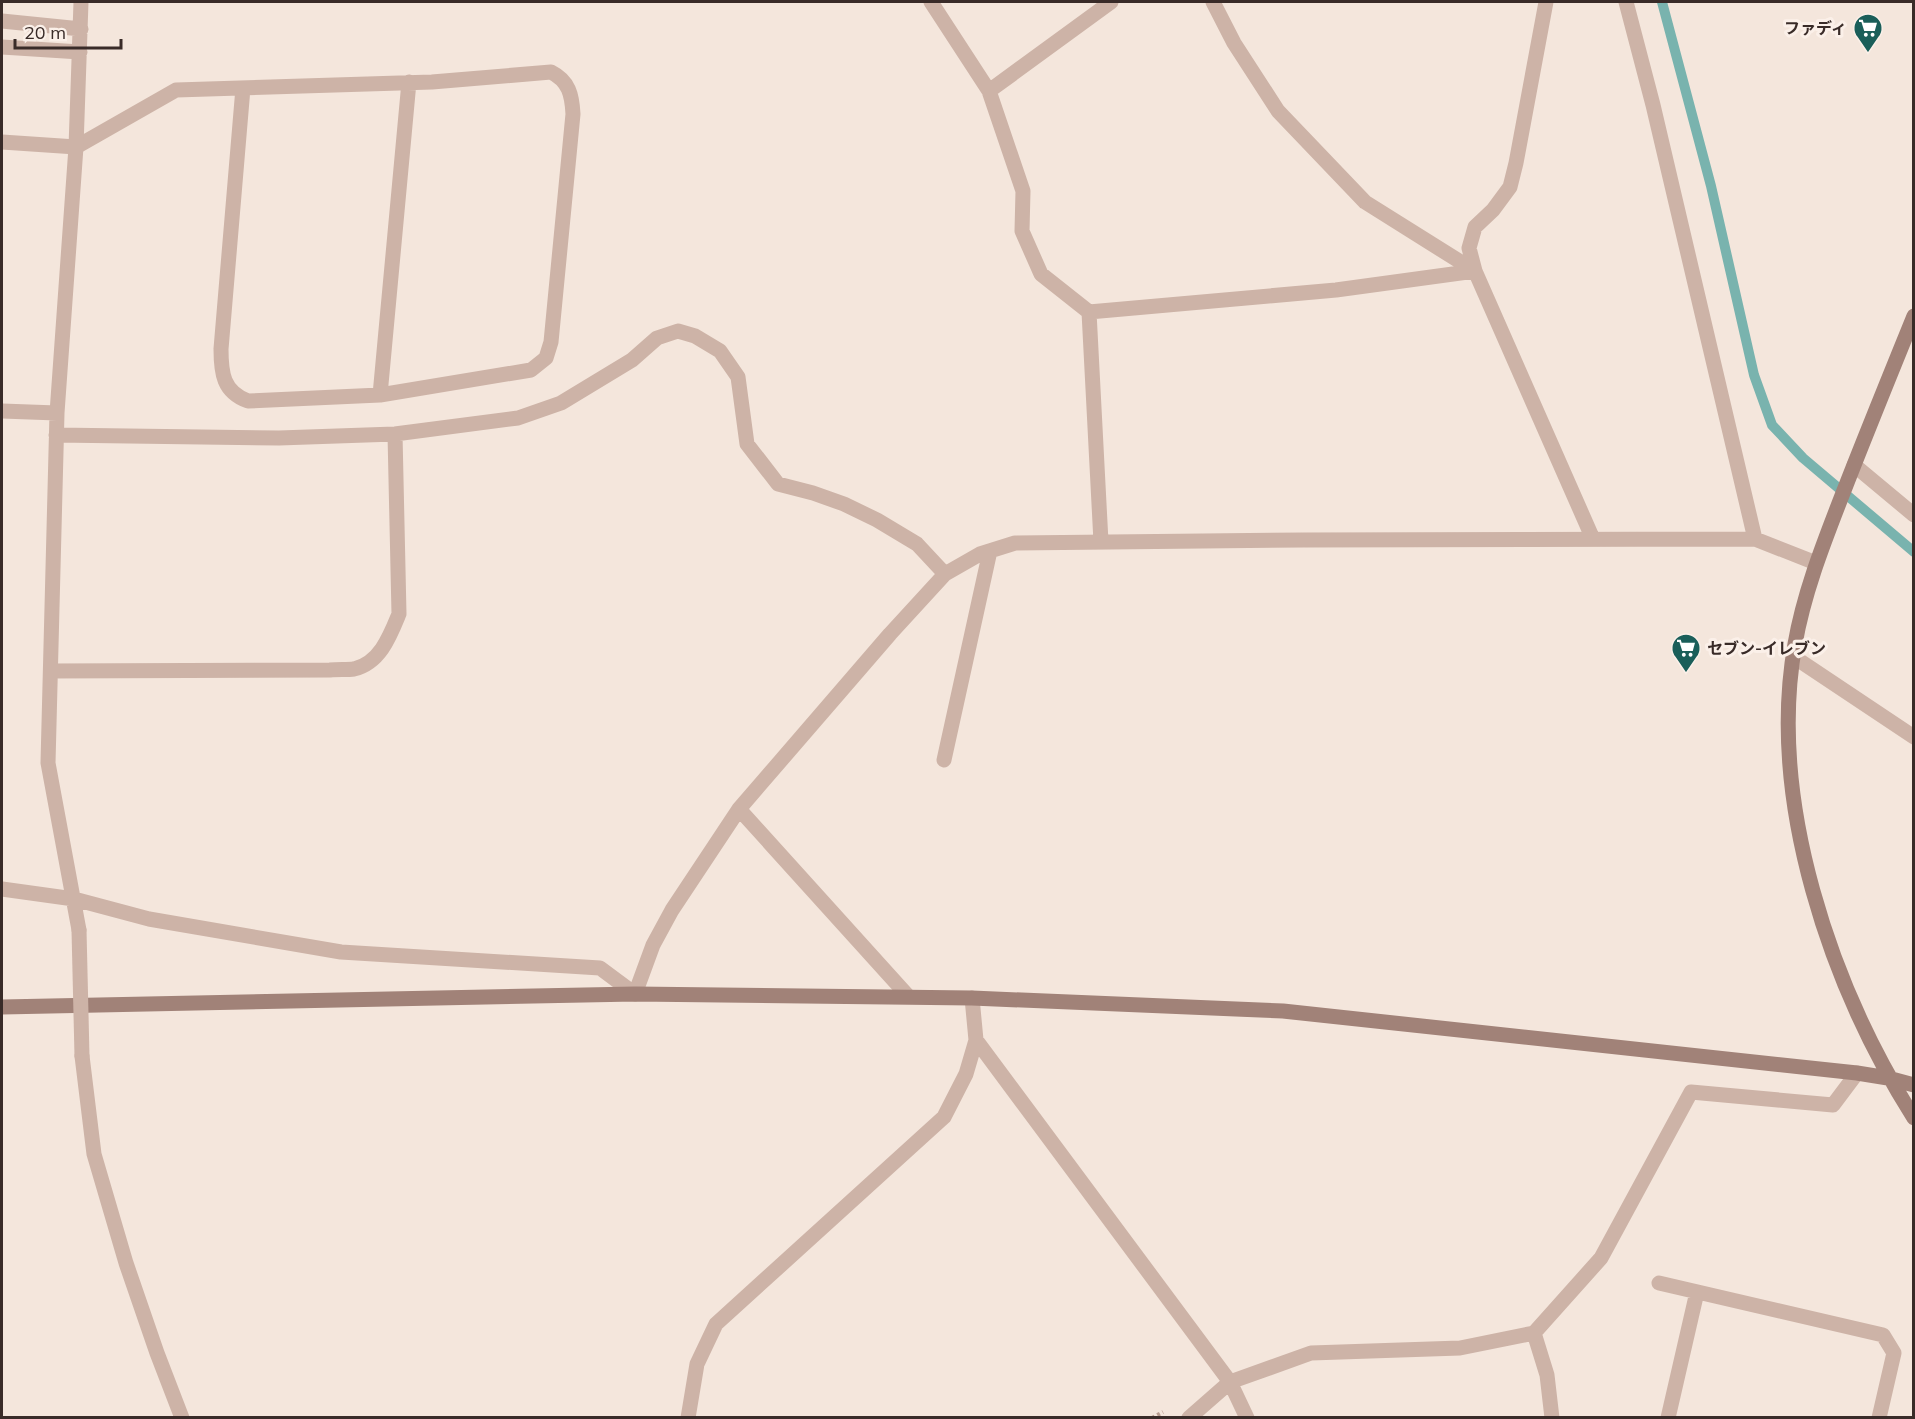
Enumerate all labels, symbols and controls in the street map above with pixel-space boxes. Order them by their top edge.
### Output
scale bar [15,12,122,50]
supermarket icon: ファディ [1852,12,1884,54]
place label: ファディ [1784,18,1847,38]
text: 20 m [24,21,66,44]
supermarket icon: セブン-イレブン [1670,632,1702,674]
place label: セブン-イレブン [1707,638,1826,658]

